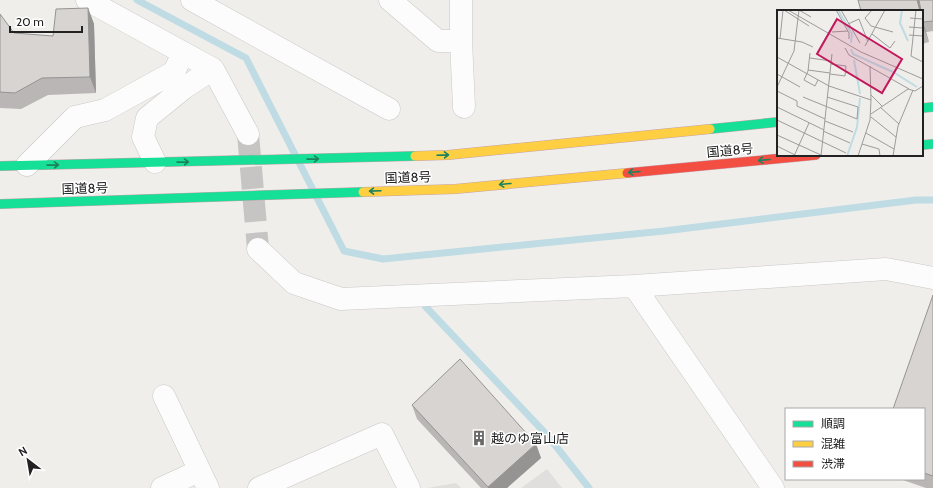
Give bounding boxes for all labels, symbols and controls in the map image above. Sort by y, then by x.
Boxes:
scale bar [10,8,82,34]
inset map [777,10,923,156]
text: 20 m [16,14,44,29]
street label: 国道8号 [706,140,754,160]
one-way arrow [436,152,449,159]
one-way arrow [306,155,319,162]
one-way arrow [758,156,771,164]
one-way arrow [176,158,189,165]
one-way arrow [46,161,59,168]
street label: 国道8号 [384,168,432,186]
one-way arrow [628,168,641,176]
street label: 国道8号 [61,179,109,197]
one-way arrow [499,180,512,188]
one-way arrow [369,188,382,195]
legend [785,408,925,480]
text: 順調 [821,416,845,431]
building icon: 越のゆ富山店 [470,429,488,447]
place label: 越のゆ富山店 [491,430,569,446]
text: 混雑 [821,436,845,451]
north arrow [8,440,48,480]
text: N [16,443,30,459]
text: 渋滞 [821,456,845,471]

